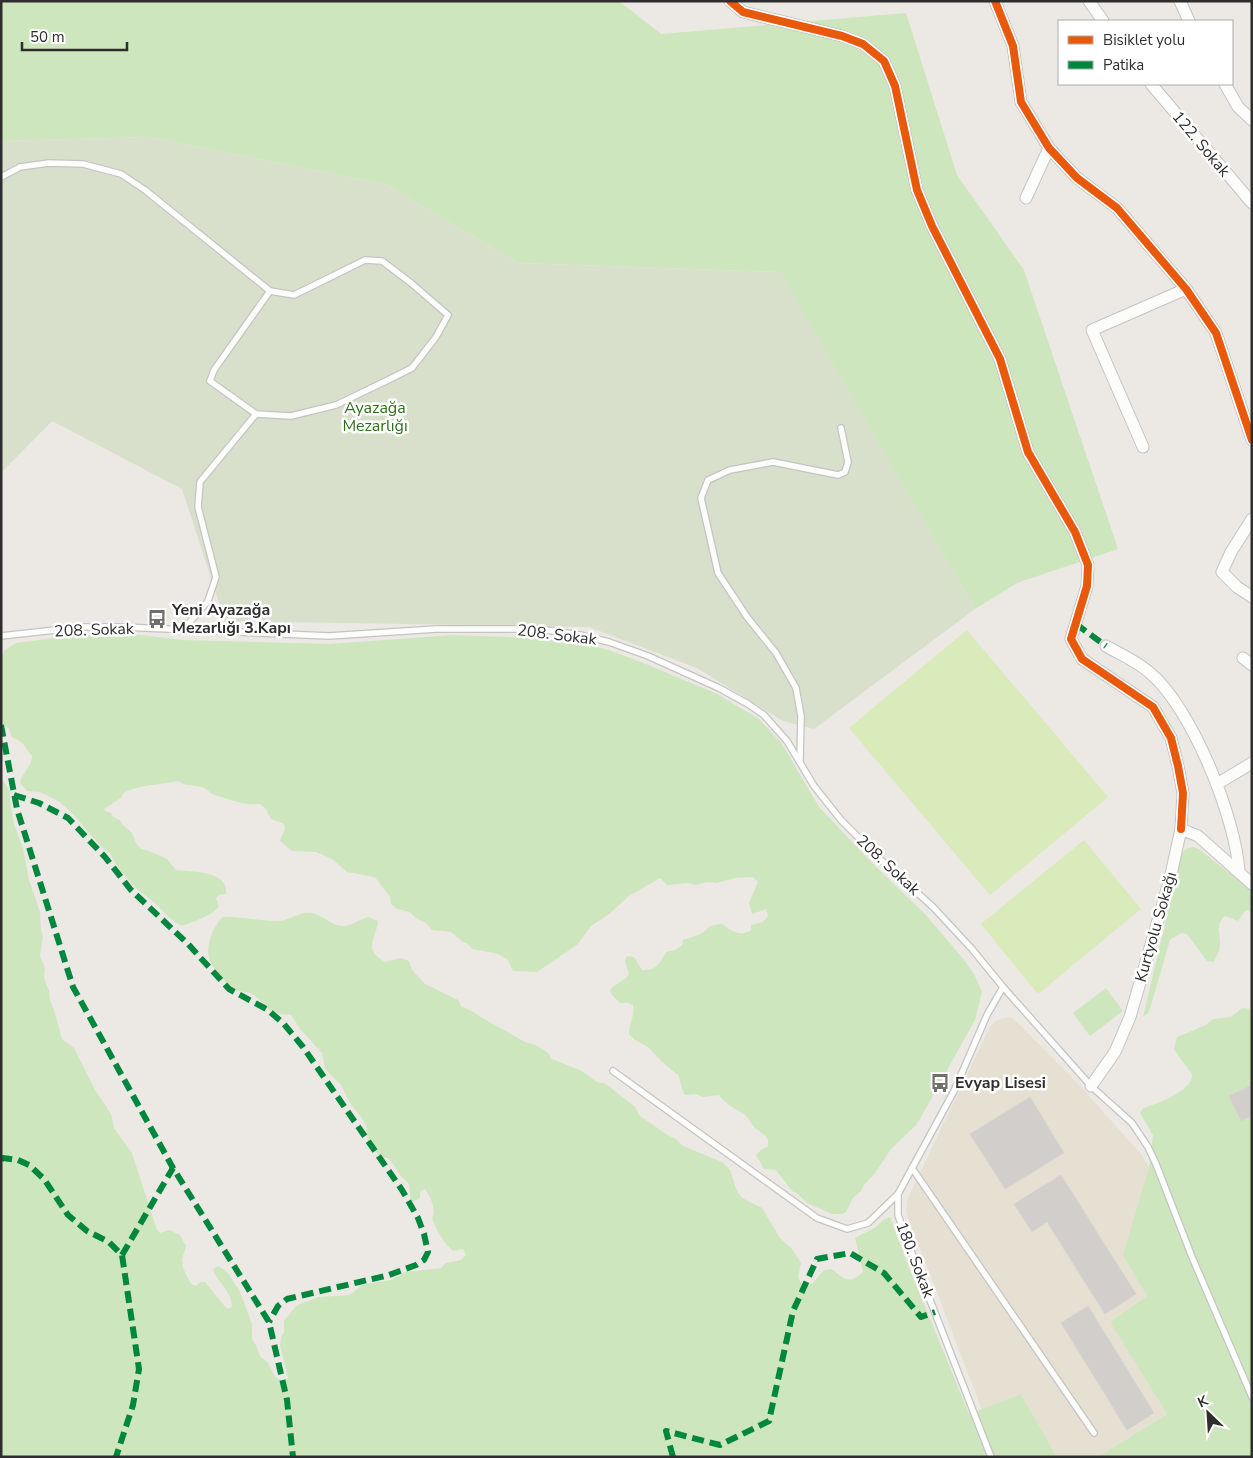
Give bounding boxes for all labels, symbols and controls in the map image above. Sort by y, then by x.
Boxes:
scale bar [22,20,128,52]
legend [1058,20,1233,85]
text: 50 m [30,27,65,47]
text: Bisiklet yolu [1103,30,1185,50]
text: Patika [1103,55,1144,75]
street label: 122. Sokak [1167,106,1236,182]
park label: Ayazağa Mezarlığı [342,397,408,437]
place label: Yeni Ayazağa Mezarlığı 3.Kapı [171,599,291,639]
bus stop icon: Yeni Ayazağa Mezarlığı 3.Kapı [146,608,168,630]
street label: 208. Sokak [54,618,135,642]
street label: 208. Sokak [516,619,599,651]
street label: 208. Sokak [851,830,925,901]
street label: Kurtyolu Sokağı [1130,869,1182,985]
bus stop icon: Evyap Lisesi [929,1072,951,1094]
place label: Evyap Lisesi [955,1072,1046,1094]
street label: 180. Sokak [890,1219,940,1302]
north arrow [1183,1388,1233,1438]
text: K [1194,1391,1212,1412]

